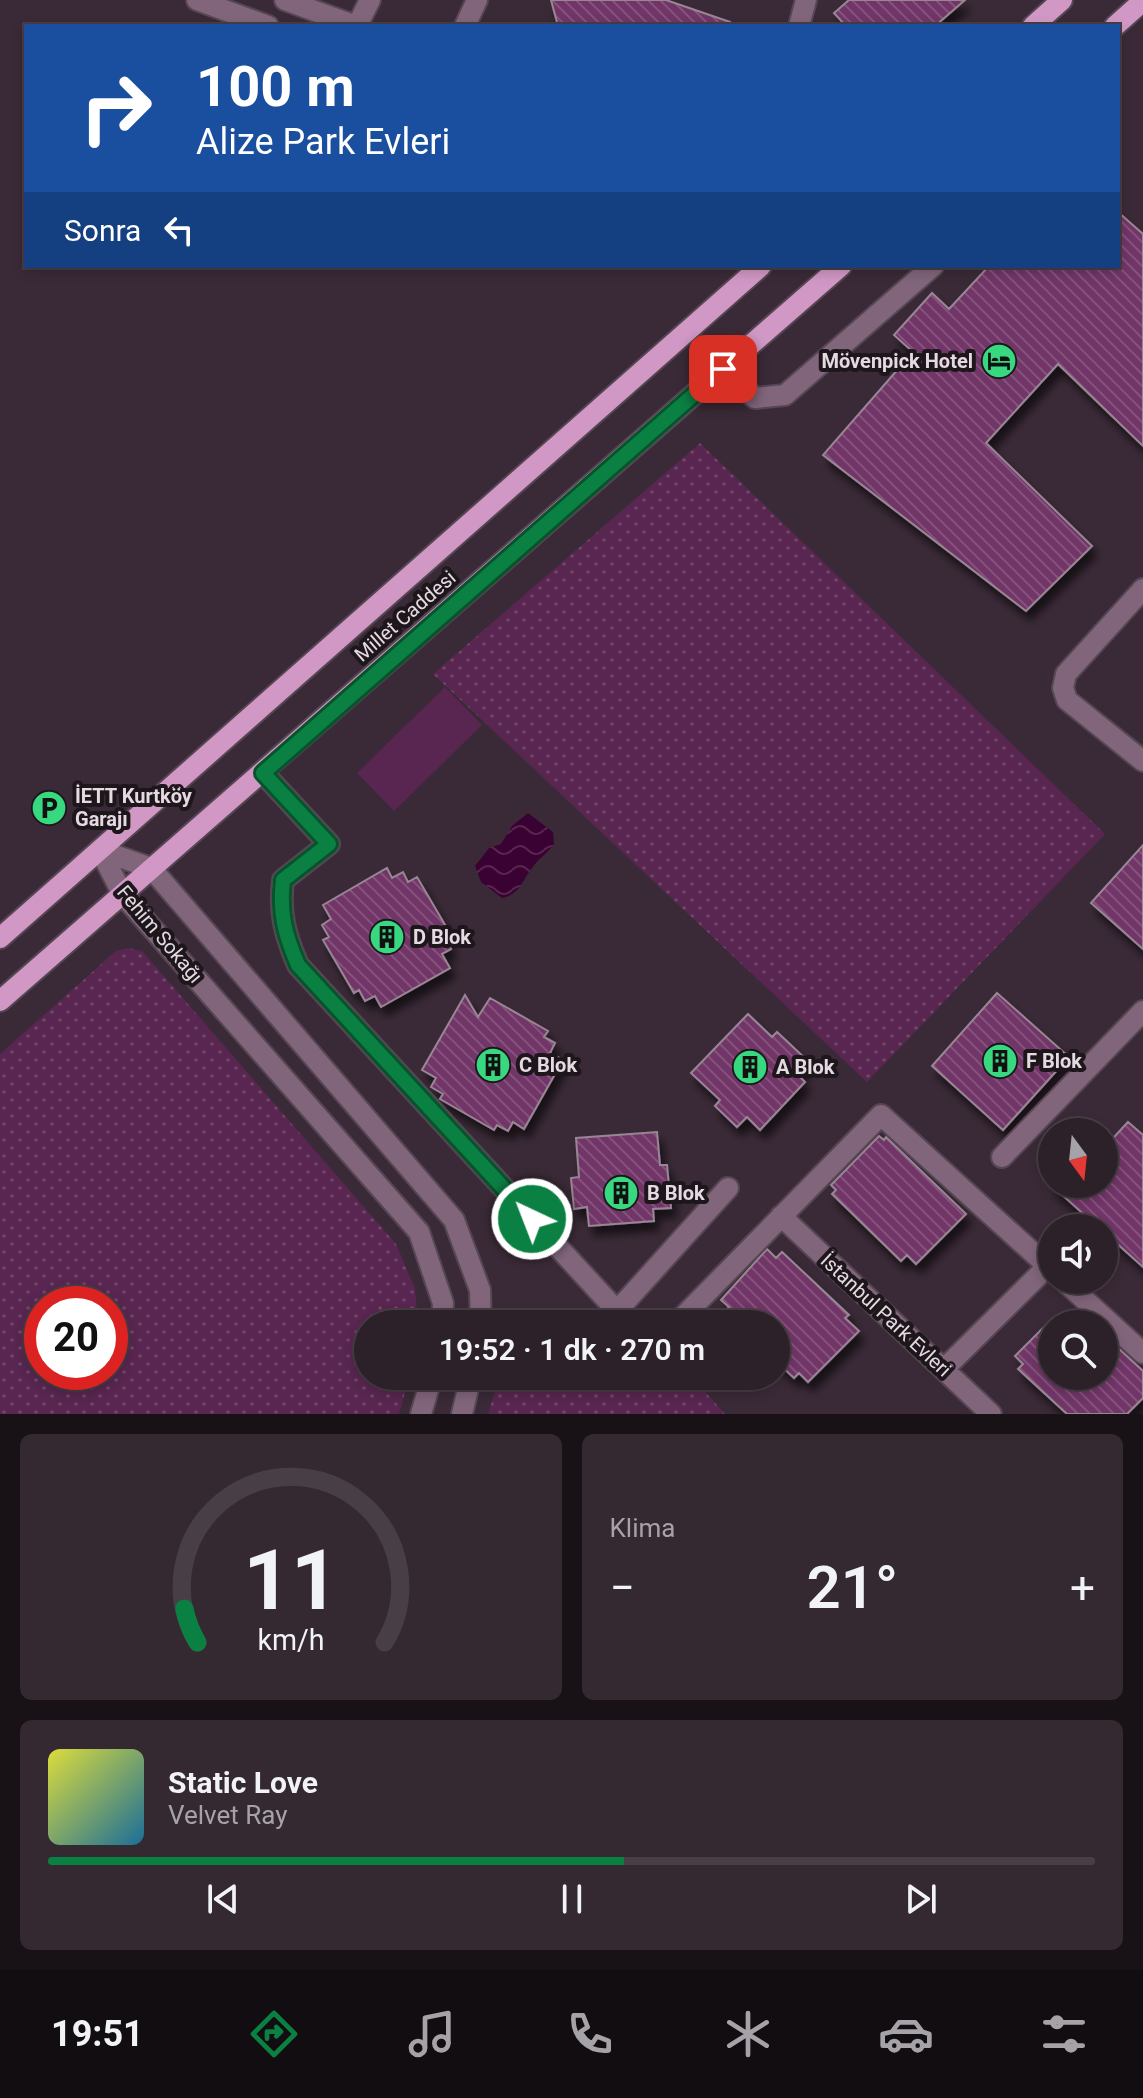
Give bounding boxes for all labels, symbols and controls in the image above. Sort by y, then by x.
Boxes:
text: 100 m [196,54,355,120]
icon: right [64,56,168,160]
text: Alize Park Evleri [196,121,450,163]
icon: left [157,208,201,252]
text: Sonra [64,213,141,248]
pin [689,335,757,403]
hotel icon: Mövenpick Hotel [980,342,1018,380]
icon: arrive [701,347,745,391]
place label: Mövenpick Hotel [821,349,973,373]
street label: Millet Caddesi [349,565,461,667]
place label: İETT Kurtköy Garajı [75,784,193,831]
parking icon: İETT Kurtköy Garajı [30,789,68,827]
street label: Fehim Sokağı [112,880,208,988]
building icon: D Blok [368,918,406,956]
place label: D Blok [413,925,471,949]
building icon: F Blok [981,1042,1019,1080]
building icon: C Blok [474,1046,512,1084]
building icon: A Blok [731,1048,769,1086]
place label: F Blok [1026,1049,1082,1073]
place label: C Blok [519,1053,577,1077]
place label: A Blok [776,1055,835,1079]
north arrow [1038,1118,1118,1198]
map controls [1038,1118,1118,1390]
building icon: B Blok [602,1174,640,1212]
position arrow [490,1177,574,1261]
place label: B Blok [647,1181,705,1205]
button: sound [1038,1214,1118,1294]
street label: İstanbul Park Evleri [816,1248,956,1382]
speed limit sign: 20 [24,1286,128,1390]
button: search [1038,1310,1118,1390]
text: 19:52 · 1 dk · 270 m [439,1332,705,1367]
text: Klima [610,1513,675,1543]
text: 11 [243,1532,338,1629]
text: 21° [806,1552,898,1623]
text: − [610,1562,635,1614]
text: + [1070,1562,1095,1614]
text: km/h [257,1623,324,1657]
text: Static Love [168,1765,318,1800]
text: Velvet Ray [168,1800,288,1830]
icon: previous [201,1877,245,1921]
icon: pause [550,1877,594,1921]
icon: next [899,1877,943,1921]
icon: directions [246,2006,302,2062]
icon: music [404,2006,460,2062]
icon: phone [562,2006,618,2062]
icon: climate [720,2006,776,2062]
icon: car [878,2006,934,2062]
icon: filters [1036,2006,1092,2062]
text: 19:51 [51,2013,144,2055]

